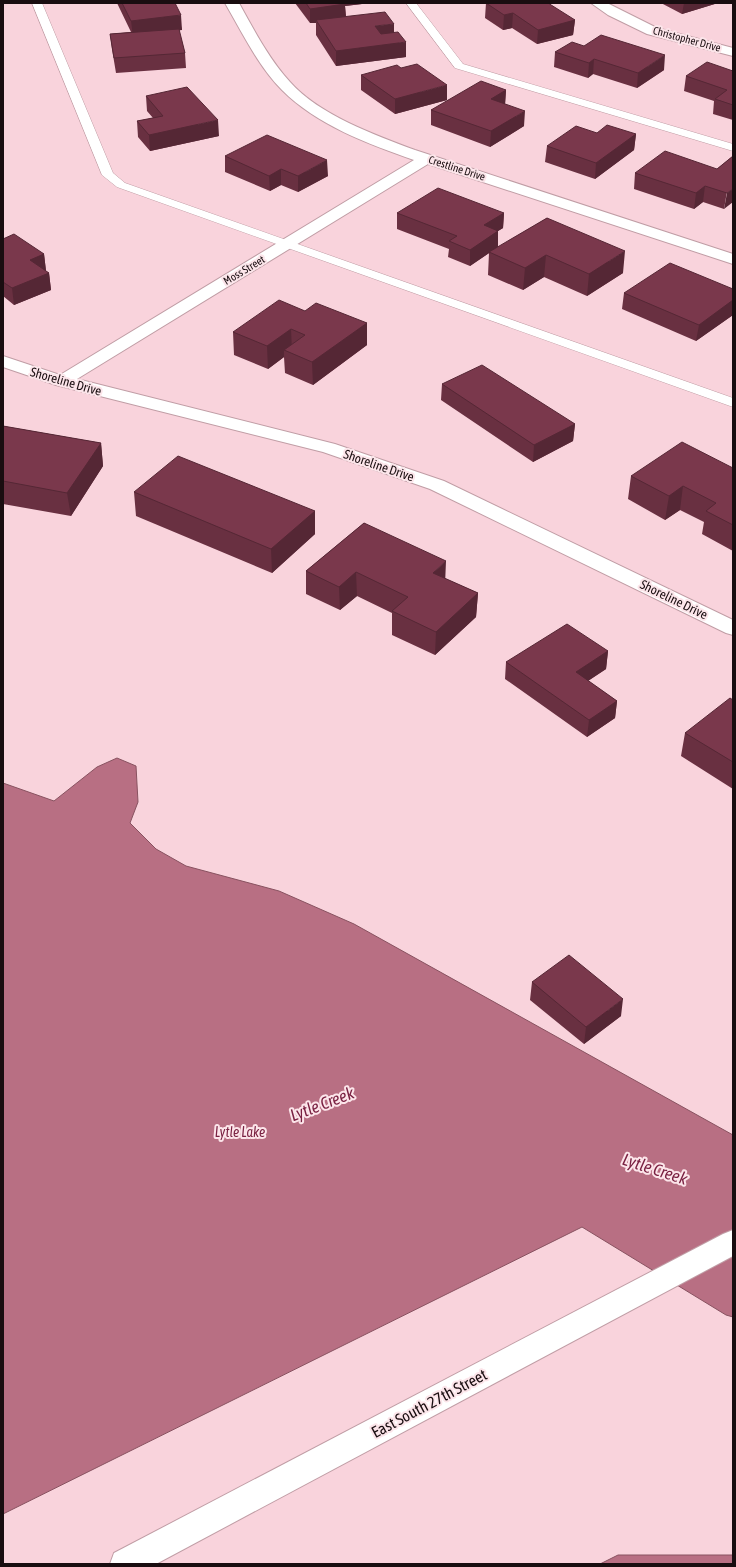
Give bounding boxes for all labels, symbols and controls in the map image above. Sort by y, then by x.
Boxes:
street label: Christopher Drive [652,24,722,54]
street label: Crestline Drive [427,153,487,183]
street label: Moss Street [221,253,267,287]
street label: Shoreline Drive [29,364,103,399]
street label: Shoreline Drive [342,446,416,485]
street label: Shoreline Drive [638,577,710,622]
water label: Lytle Creek [287,1082,357,1125]
water label: Lytle Lake [215,1124,265,1140]
water label: Lytle Creek [620,1149,690,1189]
street label: East South 27th Street [368,1365,490,1441]

